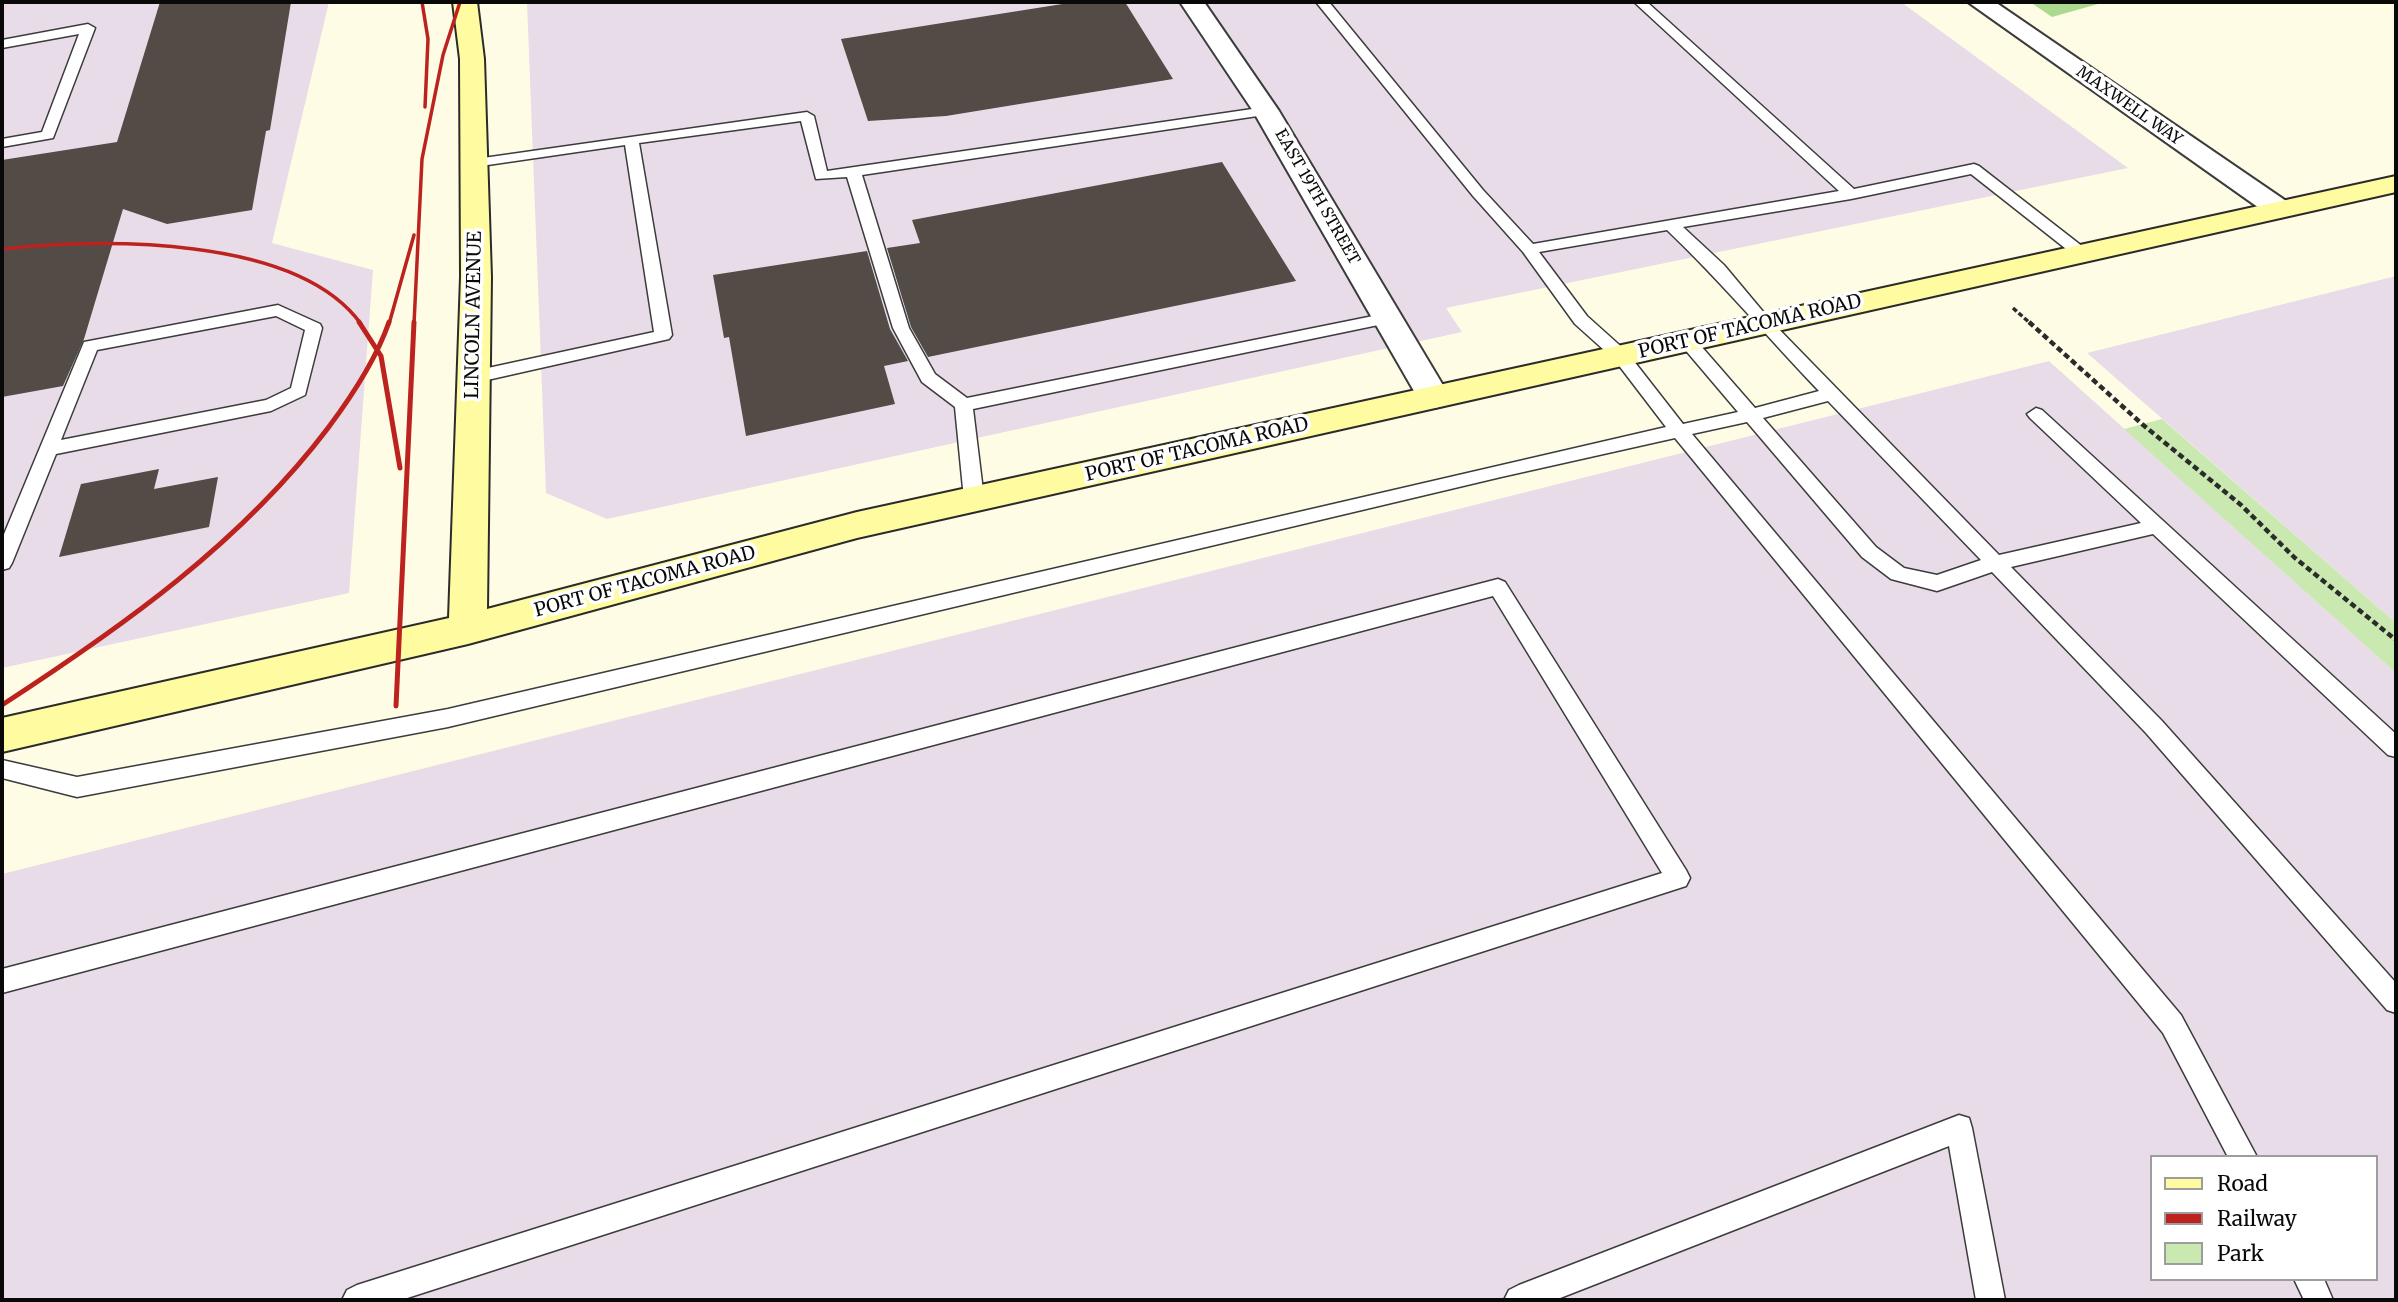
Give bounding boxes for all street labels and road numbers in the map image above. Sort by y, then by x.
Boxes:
street label: MAXWELL WAY [2072,62,2186,150]
street label: EAST 19TH STREET [1270,126,1364,268]
street label: LINCOLN AVENUE [461,231,487,399]
street label: PORT OF TACOMA ROAD [1636,290,1864,364]
street label: PORT OF TACOMA ROAD [1083,413,1311,487]
street label: PORT OF TACOMA ROAD [532,541,758,623]

